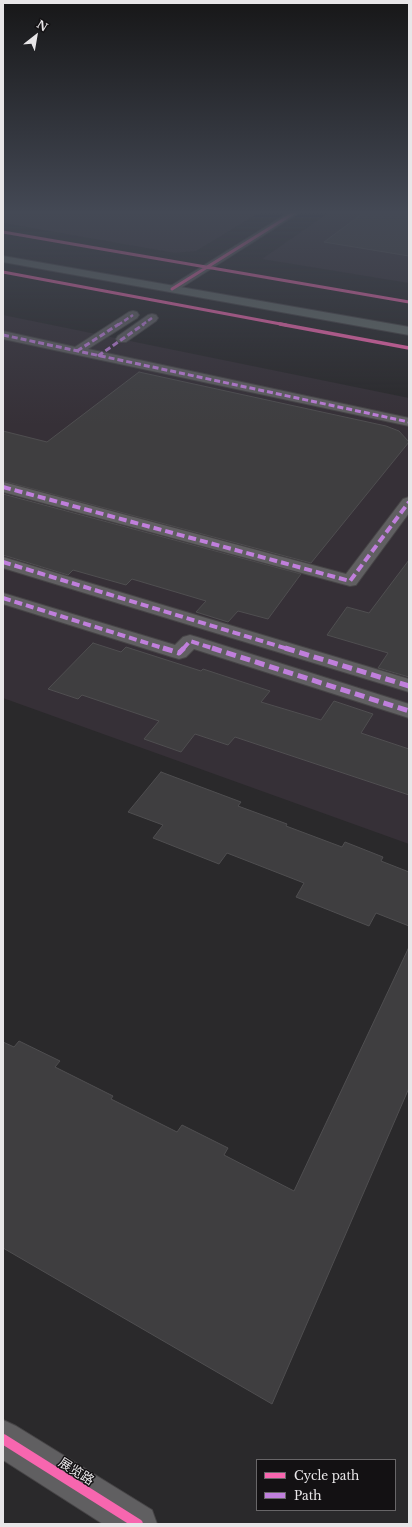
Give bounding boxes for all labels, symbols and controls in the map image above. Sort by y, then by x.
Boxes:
north arrow [16,16,56,56]
text: N [34,17,50,34]
street label: 展览路 [55,1455,97,1489]
legend [256,1459,396,1511]
text: Cycle path [294,1468,359,1483]
text: Path [294,1488,322,1503]

